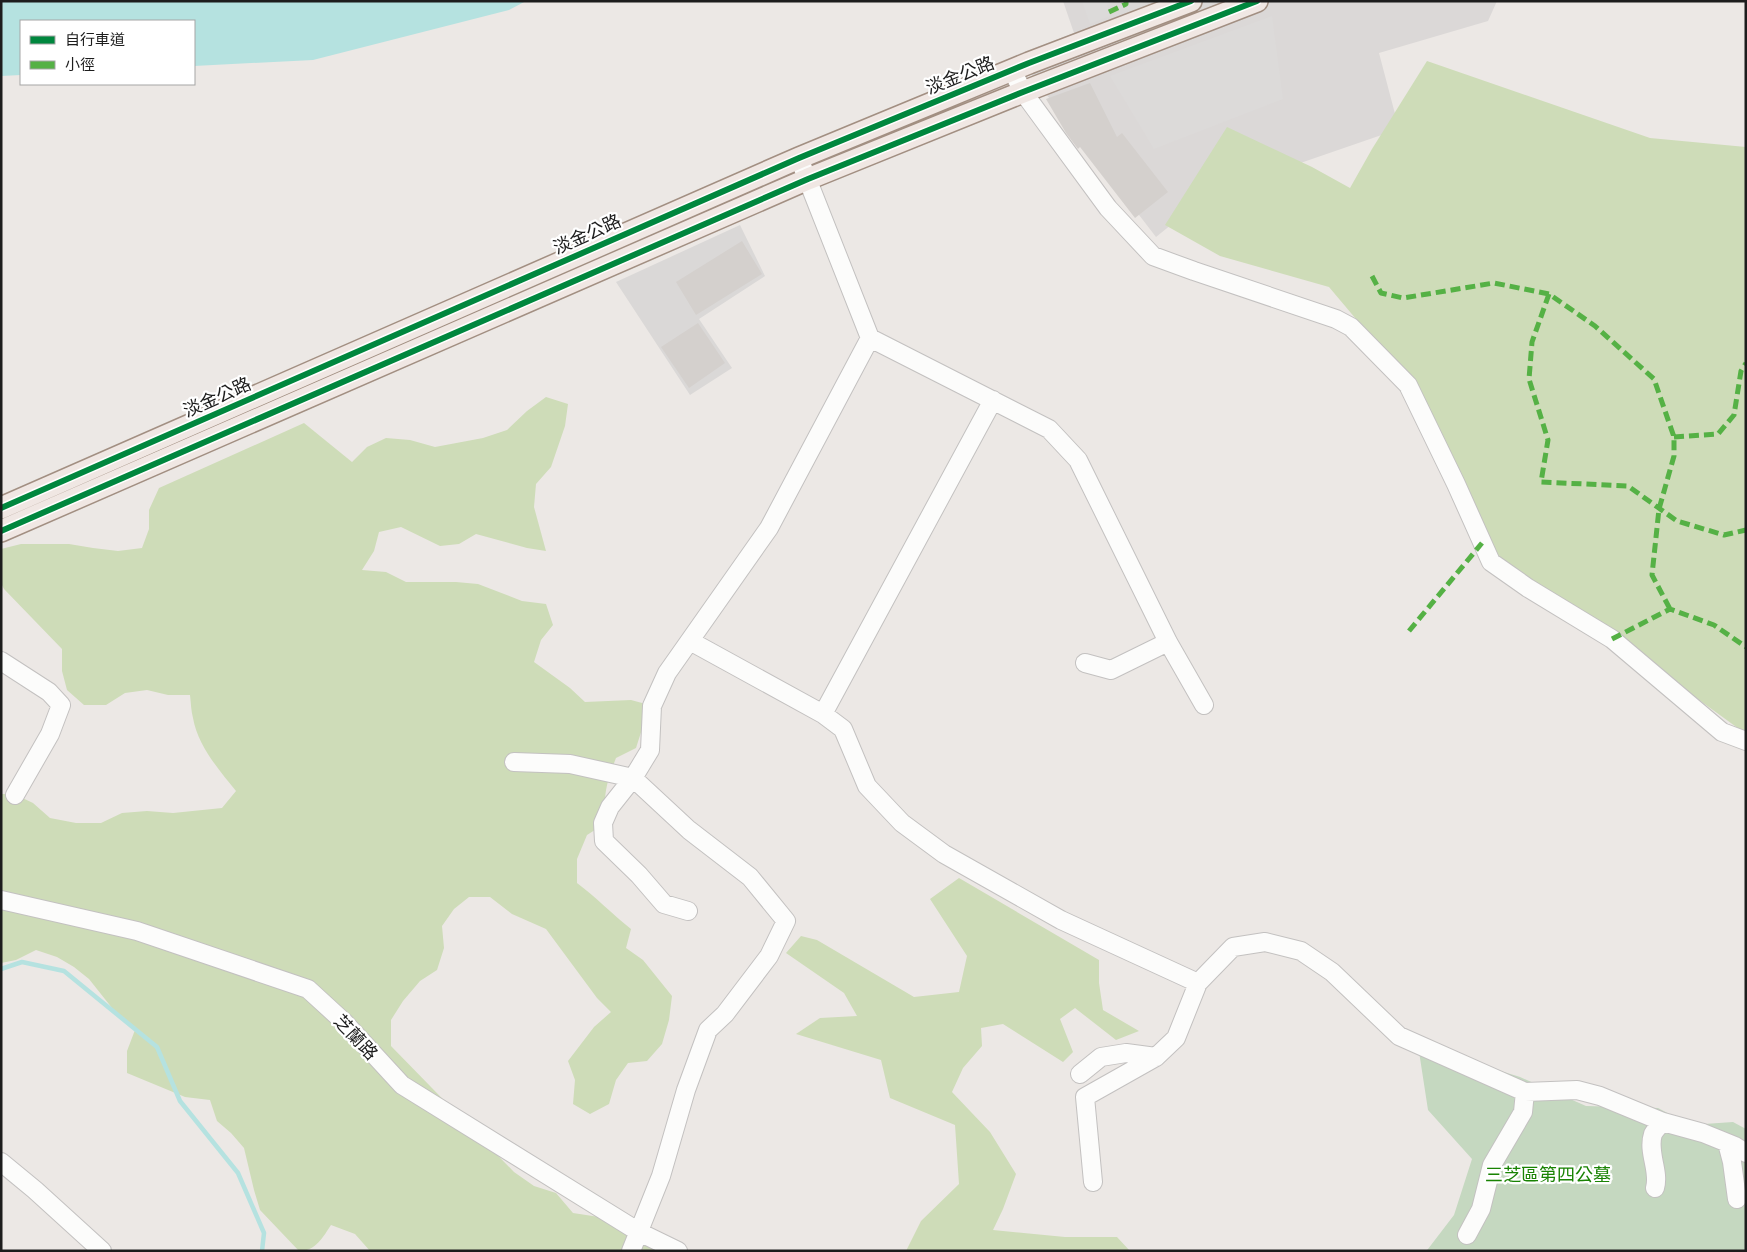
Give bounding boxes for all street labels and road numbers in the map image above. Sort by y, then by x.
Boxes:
street label: 淡金公路 [922,50,998,100]
street label: 淡金公路 [549,208,625,260]
street label: 淡金公路 [179,371,255,423]
street label: 芝蘭路 [328,1009,384,1065]

